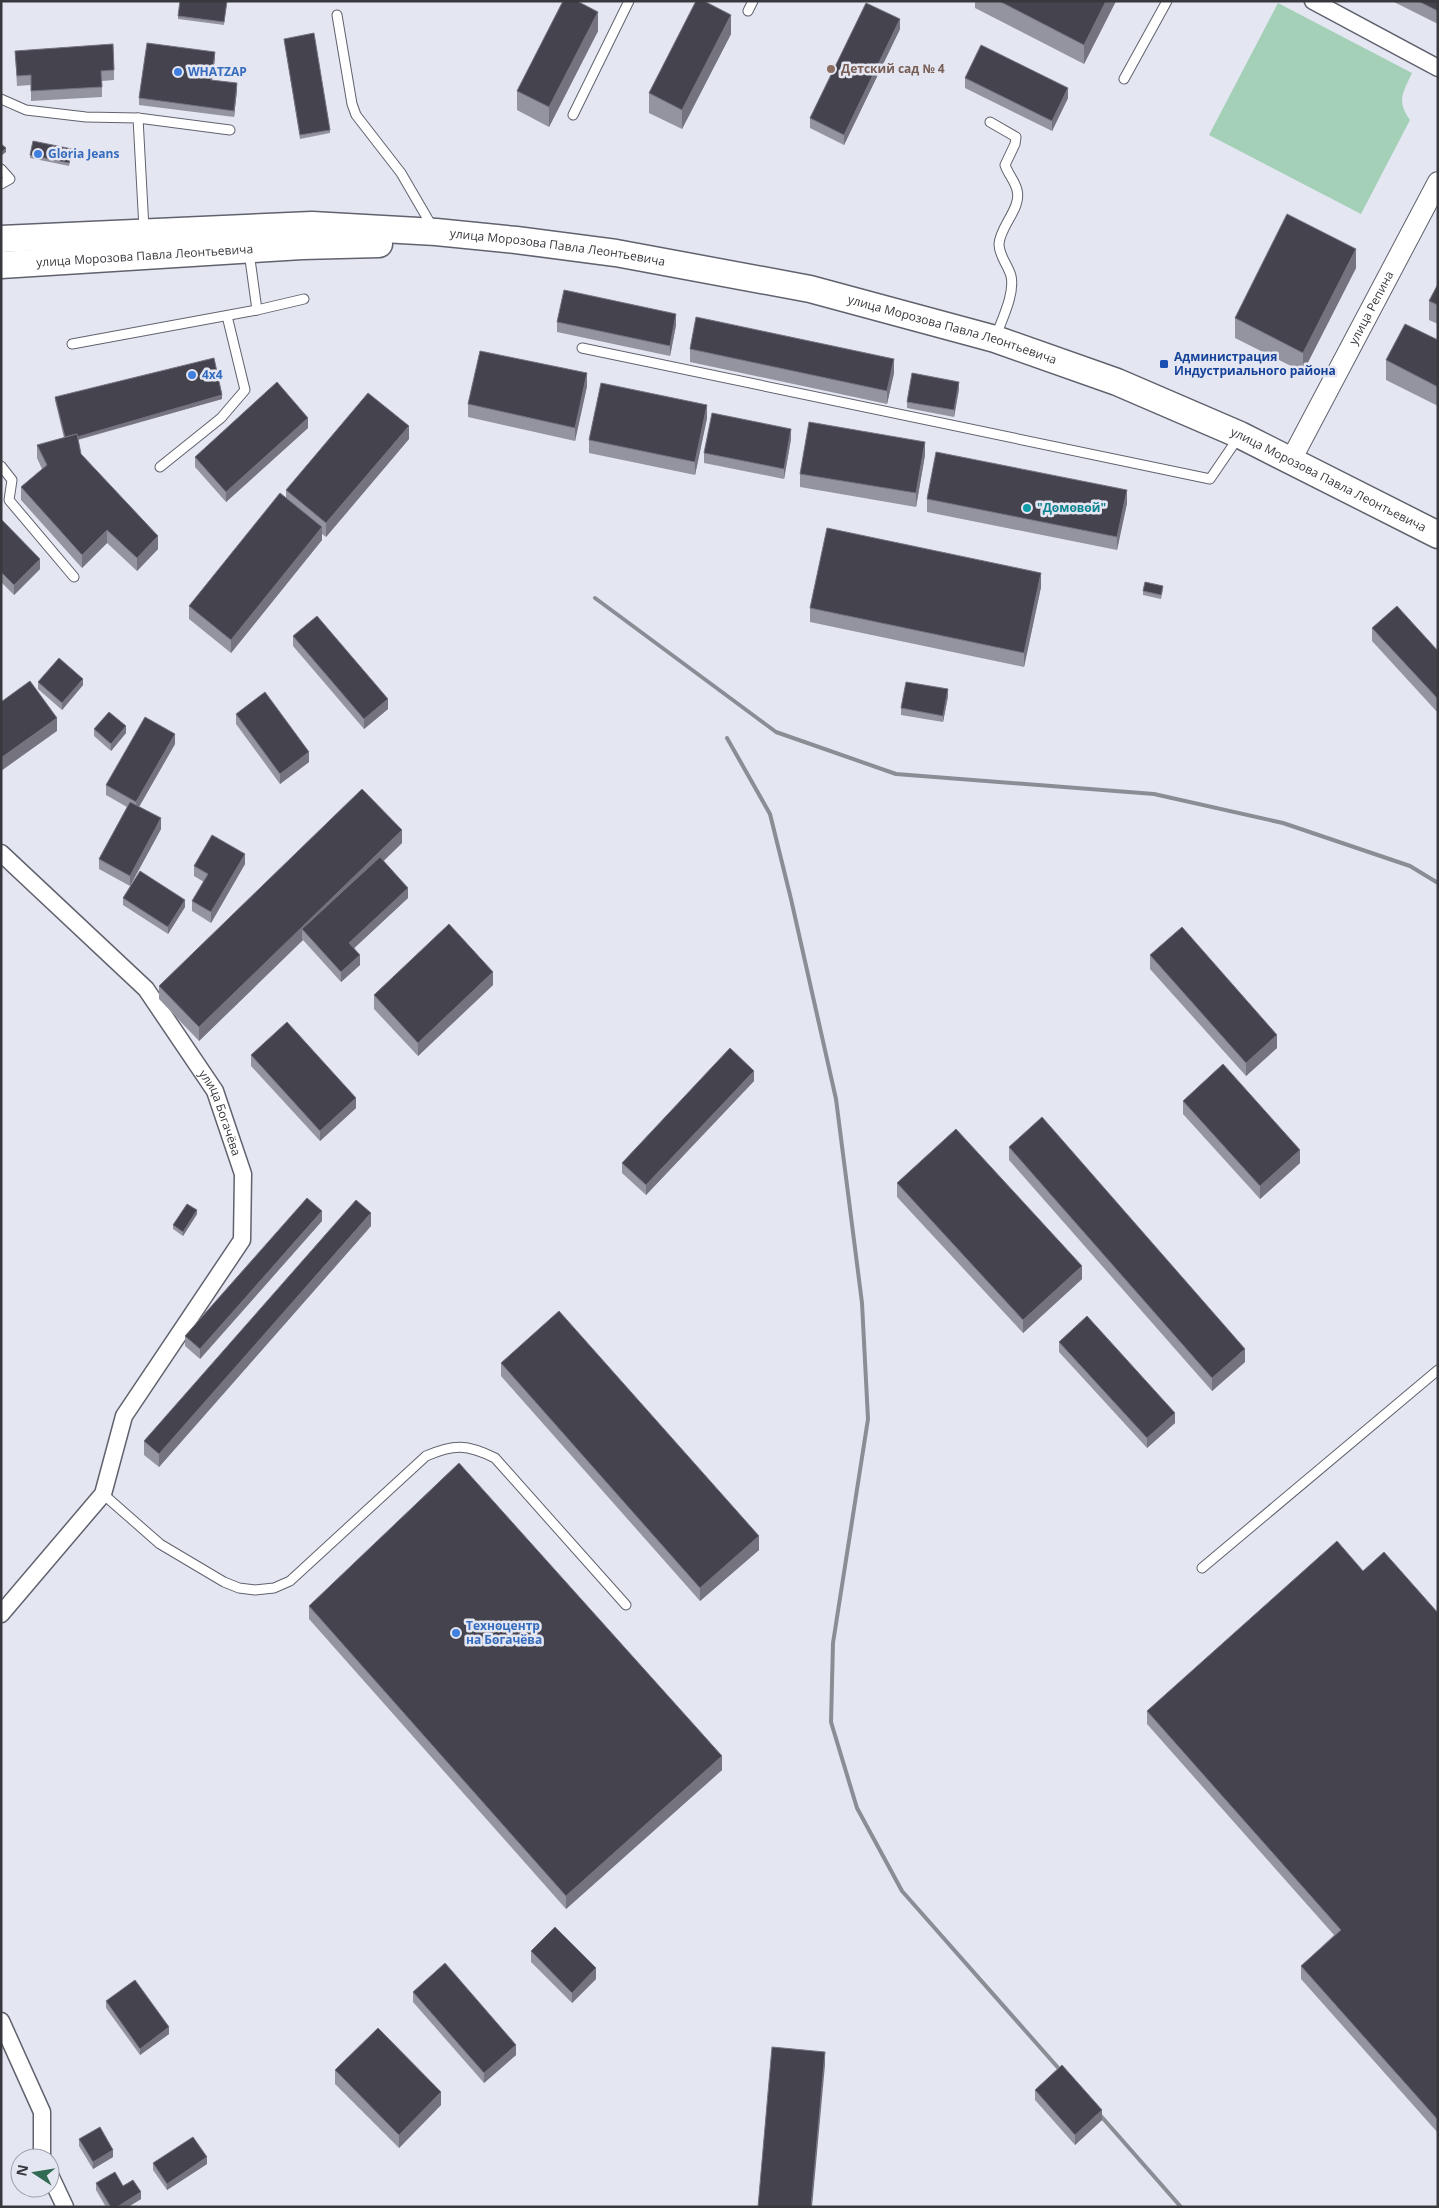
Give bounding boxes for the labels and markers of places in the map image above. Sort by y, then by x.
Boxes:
place label: Детский сад № 4 [841,60,945,77]
place label: WHATZAP [188,63,247,80]
marker: Детский сад № 4 [825,63,837,75]
marker: WHATZAP [172,66,184,78]
place label: Gloria Jeans [48,145,119,162]
marker: Gloria Jeans [32,148,44,160]
place label: Администрация Индустриального района [1174,348,1336,379]
marker: Администрация Индустриального района [1158,358,1170,370]
place label: 4х4 [202,366,223,383]
marker: 4х4 [186,369,198,381]
place label: "Домовой" [1037,499,1106,516]
marker: "Домовой" [1021,502,1033,514]
place label: Техноцентр на Богачёва [466,1617,542,1648]
marker: Техноцентр на Богачёва [450,1627,462,1639]

